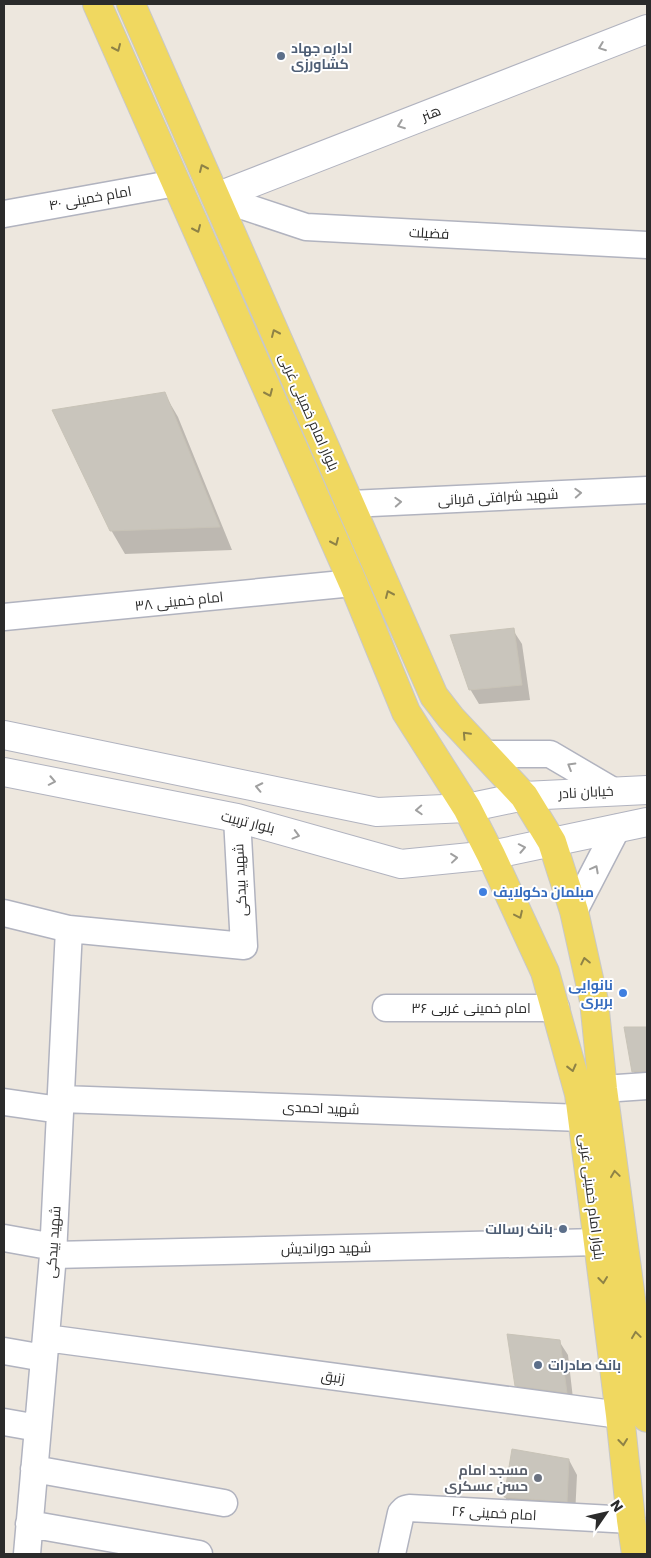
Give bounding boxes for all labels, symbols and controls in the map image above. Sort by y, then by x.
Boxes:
place label: اداره جهاد کشاورزی [291,38,352,74]
one-way arrow [598,41,607,51]
one-way arrow [110,43,121,52]
marker: اداره جهاد کشاورزی [275,50,287,62]
street label: هنر [417,100,444,126]
one-way arrow [398,119,406,129]
one-way arrow [198,164,209,173]
street label: امام خمینی ۴۰ [47,181,133,215]
street label: فضیلت [408,222,450,244]
one-way arrow [190,224,201,233]
one-way arrow [270,329,281,338]
street label: بلوار امام خمینی غربی [274,350,344,474]
one-way arrow [263,388,274,397]
street label: شهید شرافتی قربانی [437,484,559,510]
one-way arrow [574,488,582,499]
one-way arrow [395,496,403,507]
one-way arrow [329,537,340,546]
street label: ۳۸ امام خمینی [134,586,224,616]
one-way arrow [384,590,395,599]
one-way arrow [463,732,472,741]
one-way arrow [567,763,576,773]
one-way arrow [47,776,56,786]
street label: خیابان نادر [557,781,614,803]
one-way arrow [254,783,263,793]
one-way arrow [414,805,422,815]
street label: بلوار تربیت [219,806,277,838]
one-way arrow [291,829,299,839]
street label: شهید بیدکی [228,843,252,917]
one-way arrow [517,844,526,854]
one-way arrow [450,853,458,864]
one-way arrow [589,866,599,875]
place label: مبلمان دکولایف [493,882,594,902]
marker: مبلمان دکولایف [477,886,489,898]
one-way arrow [513,909,523,918]
one-way arrow [580,957,591,966]
place label: نانوایی بربری [568,975,613,1011]
marker: نانوایی بربری [617,987,629,999]
street label: امام خمینی غربی ۳۶ [411,998,531,1018]
one-way arrow [566,1063,577,1072]
street label: شهید احمدی [282,1097,360,1119]
street label: بلوار امام خمینی غربی [574,1133,610,1261]
one-way arrow [610,1170,621,1178]
street label: شهید بیدکی [40,1205,66,1279]
place label: بانک رسالت [485,1219,553,1239]
marker: بانک رسالت [557,1223,569,1235]
street label: شهید دوراندیش [281,1237,371,1259]
one-way arrow [597,1277,608,1285]
one-way arrow [631,1331,642,1339]
place label: بانک صادرات [548,1355,621,1375]
marker: بانک صادرات [532,1359,544,1371]
street label: زنبق [320,1365,346,1389]
one-way arrow [617,1438,628,1446]
place label: مسجد امام حسن عسکری [444,1460,528,1496]
marker: مسجد امام حسن عسکری [532,1472,544,1484]
north arrow [581,1488,631,1538]
text: N [606,1496,628,1516]
street label: امام خمینی ۲۶ [451,1501,537,1525]

